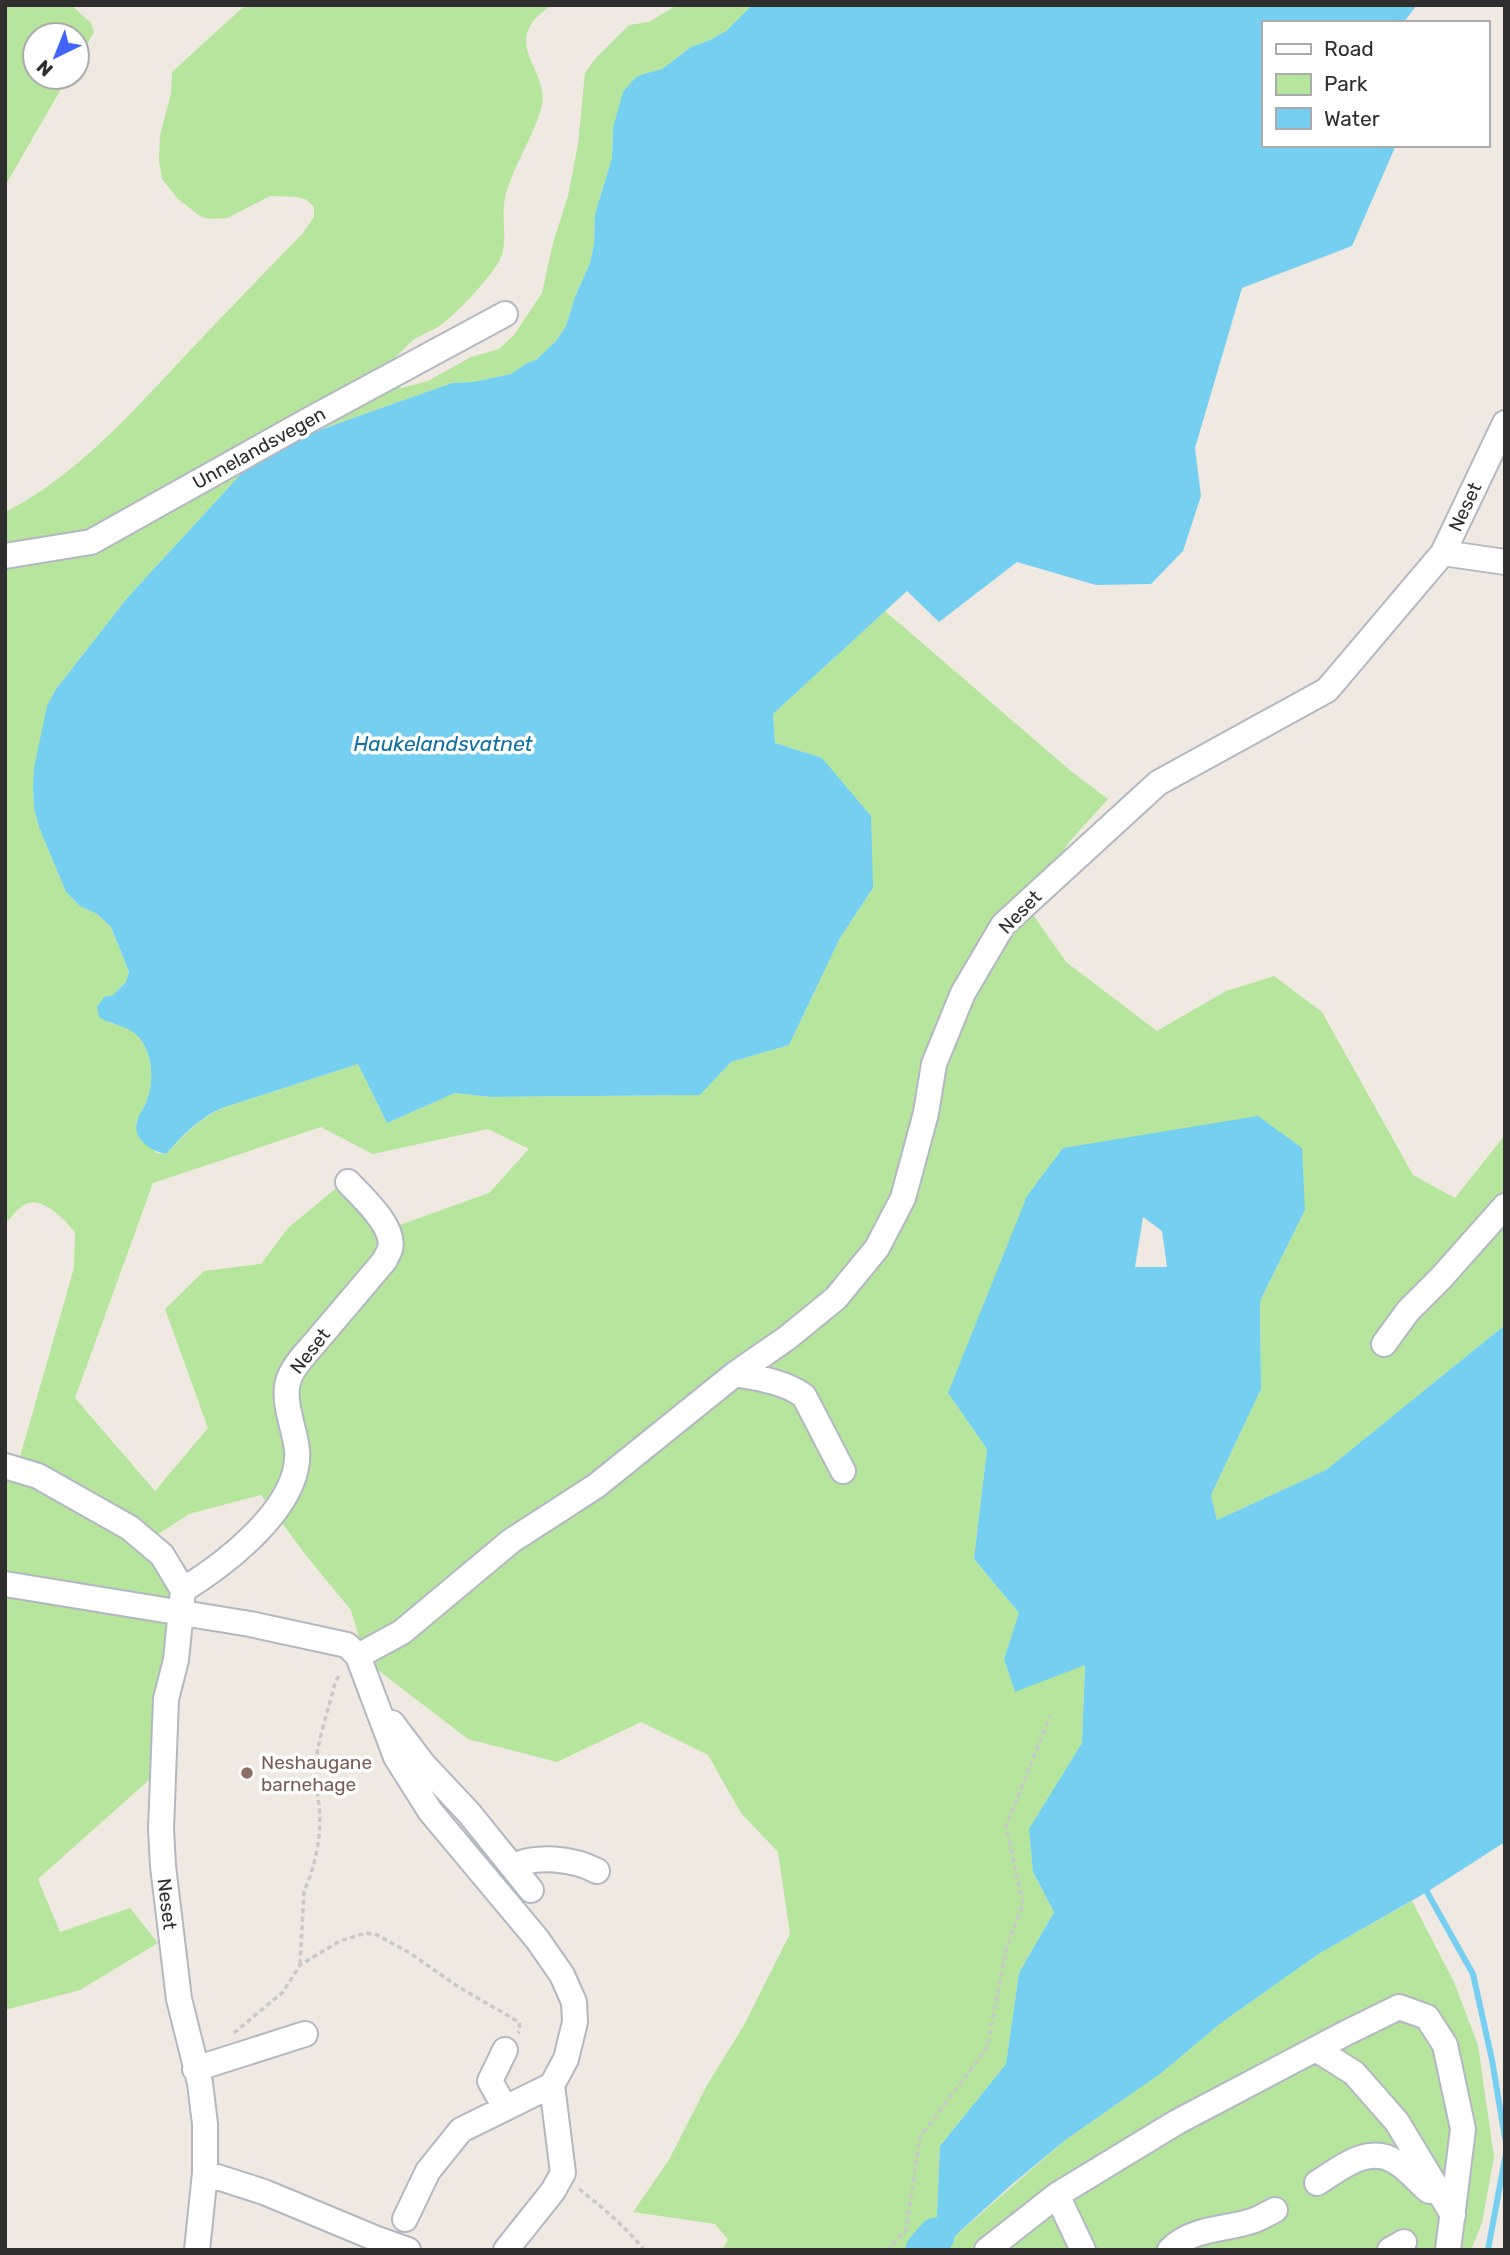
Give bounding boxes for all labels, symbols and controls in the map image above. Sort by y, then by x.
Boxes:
north arrow [21,21,91,91]
legend [1262,21,1489,147]
text: Road [1324,36,1374,61]
text: N [32,55,58,81]
text: Park [1324,71,1368,96]
text: Water [1324,106,1380,131]
street label: Unnelandsvegen [188,402,330,494]
street label: Neset [1444,478,1487,535]
water label: Haukelandsvatnet [353,731,534,756]
street label: Neset [994,885,1047,939]
street label: Neset [285,1323,335,1378]
place label: Neshaugane barnehage [261,1751,372,1796]
marker: Neshaugane barnehage [239,1765,255,1781]
street label: Neset [152,1877,182,1932]

